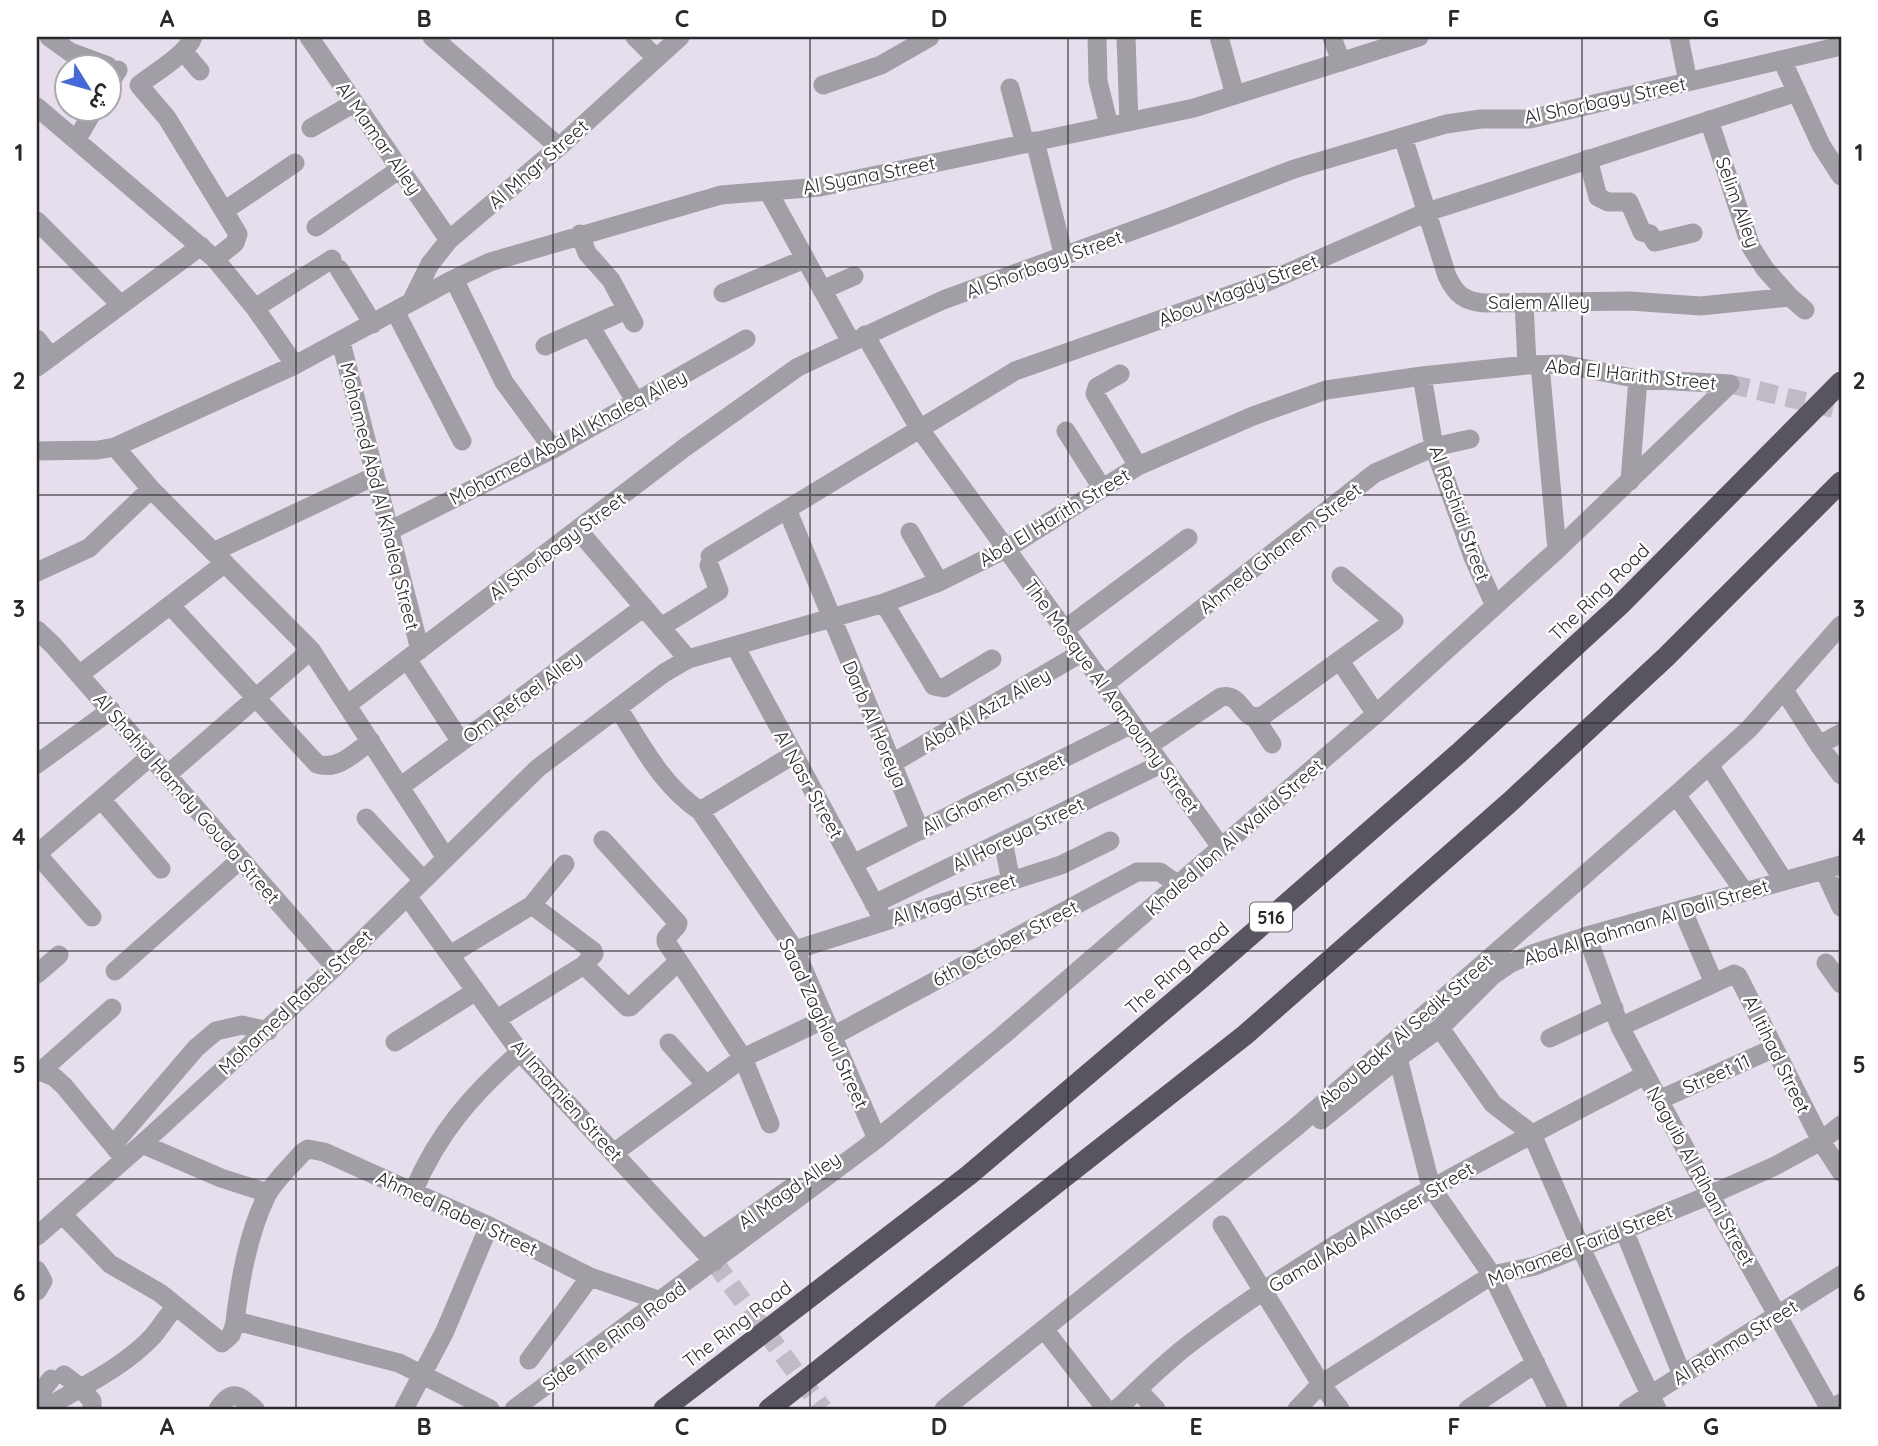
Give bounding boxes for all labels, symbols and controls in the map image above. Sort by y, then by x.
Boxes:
text: A [160,4,175,33]
text: B [416,4,432,33]
text: C [675,4,689,33]
text: D [931,4,947,33]
text: E [1189,4,1203,33]
text: F [1448,4,1460,33]
text: G [1703,4,1719,33]
north arrow [52,52,122,122]
street label: Al Shorbagy Street [1522,71,1688,129]
street label: Al Mamar Alley [331,77,427,199]
text: ش [84,81,119,116]
street label: Al Mhgr Street [483,114,593,214]
text: 1 [15,138,23,167]
text: 1 [1855,138,1863,167]
street label: Al Syana Street [801,150,937,200]
street label: Selim Alley [1711,153,1765,251]
street label: Al Shorbagy Street [962,225,1126,303]
street label: Abou Magdy Street [1155,248,1321,332]
street label: Salem Alley [1488,290,1590,314]
street label: Abd El Harith Street [1544,353,1718,395]
street label: Mohamed Abd Al Khaleq Street [335,360,425,632]
street label: Mohamed Abd Al Khaleq Alley [445,364,691,510]
text: 2 [12,366,26,395]
text: 2 [1852,366,1866,395]
street label: Al Rashidi Street [1424,442,1496,584]
street label: Abd El Harith Street [974,462,1134,572]
street label: Ahmed Ghanem Street [1194,477,1366,619]
street label: Al Shorbagy Street [484,487,630,605]
street label: The Ring Road [1544,538,1654,646]
street label: The Mosque Al Aamoumy Street [1019,574,1205,818]
text: 3 [13,594,25,623]
text: 3 [1853,594,1865,623]
street label: Om Refaei Alley [458,646,586,748]
street label: Darb Al Horeya [837,657,913,791]
street label: Abd Al Aziz Alley [917,663,1055,755]
street label: Al Shahid Hamdy Gouda Street [89,687,285,909]
street label: Al Nasr Street [769,725,849,843]
street label: Ali Ghanem Street [917,748,1069,840]
street label: Khaled Ibn Al Walid Street [1140,753,1328,921]
street label: Al Horeya Street [948,792,1088,876]
text: 4 [12,822,26,851]
text: 4 [1852,822,1866,851]
street label: Al Magd Street [889,868,1019,930]
street label: Abd Al Rahman Al Dali Street [1521,873,1771,971]
street label: 6th October Street [928,894,1082,992]
road number: 516 [1250,902,1292,932]
street label: The Ring Road [1120,916,1234,1020]
street label: Mohamed Rabei Street [213,924,377,1080]
street label: Saad Zaghloul Street [774,934,874,1112]
street label: Abou Bakr Al Sedik Street [1313,948,1497,1114]
street label: Al Itihad Street [1738,991,1816,1117]
street label: Al Imamien Street [506,1034,628,1166]
street label: Street 11 [1679,1049,1753,1099]
text: 5 [12,1050,26,1079]
text: 5 [1852,1050,1866,1079]
street label: Naguib Al Rihani Street [1642,1082,1760,1270]
street label: Al Magd Alley [733,1146,845,1234]
street label: Gamal Abd Al Naser Street [1264,1156,1478,1298]
street label: Ahmed Rabei Street [372,1165,542,1261]
street label: Mohamed Farid Street [1484,1199,1676,1291]
street label: The Ring Road [678,1275,796,1373]
street label: Side The Ring Road [537,1276,691,1396]
text: 6 [13,1278,25,1307]
text: 6 [1853,1278,1865,1307]
street label: Al Rahma Street [1668,1294,1802,1390]
text: A [160,1412,175,1441]
text: B [416,1412,432,1441]
text: C [675,1412,689,1441]
text: D [931,1412,947,1441]
text: E [1189,1412,1203,1441]
text: F [1448,1412,1460,1441]
text: G [1703,1412,1719,1441]

